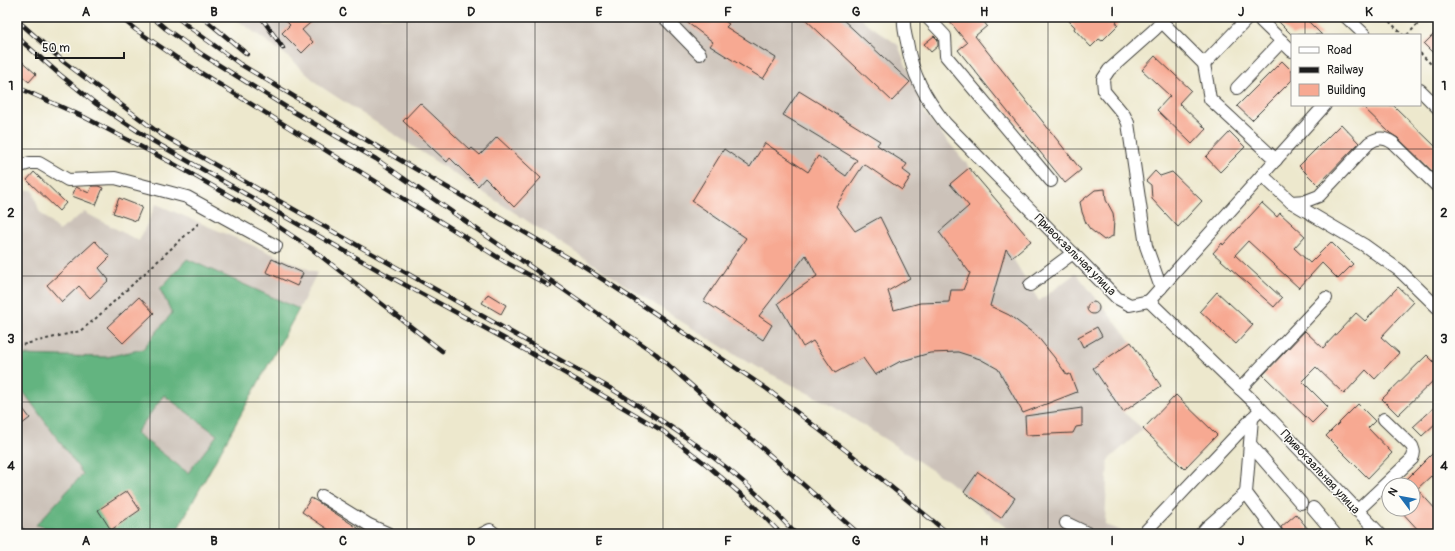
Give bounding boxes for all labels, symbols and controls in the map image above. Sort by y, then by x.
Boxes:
text: A [82,4,91,20]
text: B [210,4,218,20]
text: C [339,4,347,20]
text: D [467,4,475,20]
text: E [596,4,603,20]
text: F [724,4,732,20]
text: G [852,4,861,20]
text: H [980,4,988,20]
text: I [1110,4,1114,20]
text: J [1238,4,1244,20]
text: K [1365,4,1373,20]
scale bar [36,34,124,60]
legend [1291,34,1421,106]
text: 50 m [42,41,70,56]
text: Road [1327,43,1352,58]
text: Railway [1327,63,1363,78]
text: 1 [8,78,14,94]
text: 1 [1441,78,1447,94]
text: Building [1327,83,1366,98]
text: 2 [7,205,15,221]
text: 2 [1440,205,1448,221]
street label: Привокзальная улица [1031,211,1119,299]
text: 3 [7,331,15,347]
text: 3 [1440,331,1448,347]
street label: Привокзальная улица [1277,427,1363,518]
text: 4 [7,458,15,474]
text: 4 [1440,458,1448,474]
north arrow [1381,477,1421,517]
text: N [1385,485,1401,499]
text: A [82,533,91,549]
text: B [210,533,218,549]
text: C [339,533,347,549]
text: D [467,533,475,549]
text: E [596,533,603,549]
text: F [724,533,732,549]
text: G [852,533,861,549]
text: H [980,533,988,549]
text: I [1110,533,1114,549]
text: J [1238,533,1244,549]
text: K [1365,533,1373,549]

